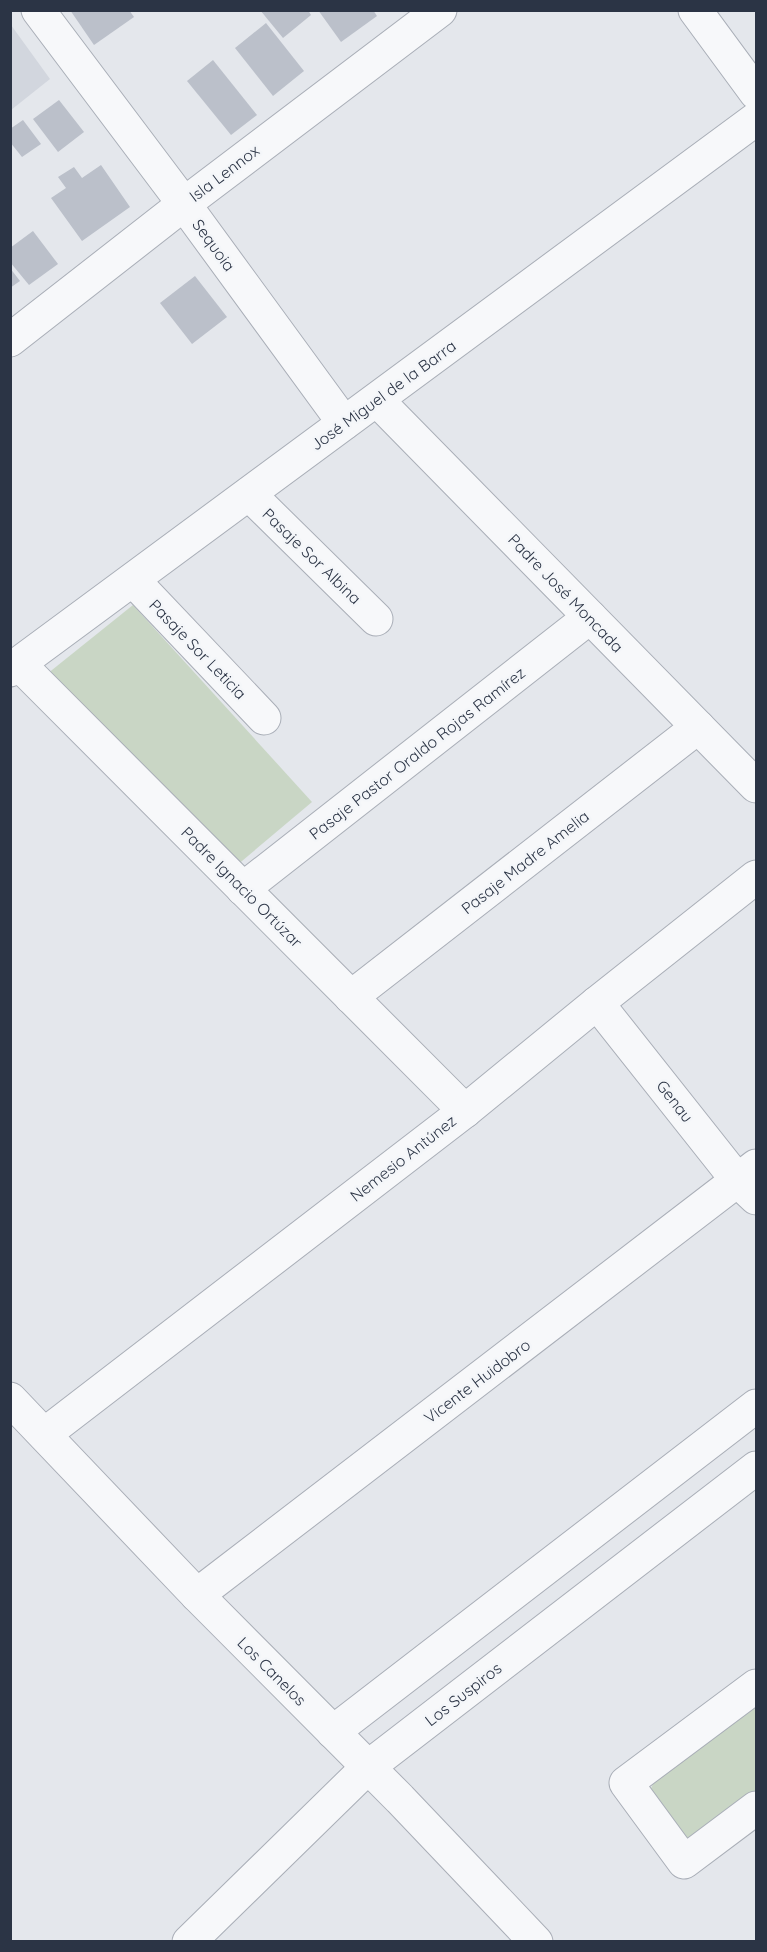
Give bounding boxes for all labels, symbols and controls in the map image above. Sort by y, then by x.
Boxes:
street label: Isla Lennox [185,140,263,206]
street label: Sequoia [188,215,240,275]
street label: José Miguel de la Barra [306,335,460,455]
street label: Pasaje Sor Albina [258,504,366,608]
street label: Padre José Moncada [504,529,628,657]
street label: Pasaje Sor Leticia [145,595,251,703]
street label: Pasaje Pastor Oraldo Rojas Ramírez [305,662,529,844]
street label: Pasaje Madre Amelia [457,806,593,918]
street label: Padre Ignacio Ortúzar [177,822,307,952]
street label: Genau [652,1076,698,1126]
street label: Nemesio Antúnez [346,1110,460,1206]
street label: Vicente Huidobro [420,1335,534,1427]
street label: Los Canelos [233,1632,311,1710]
street label: Los Suspiros [421,1658,505,1730]

